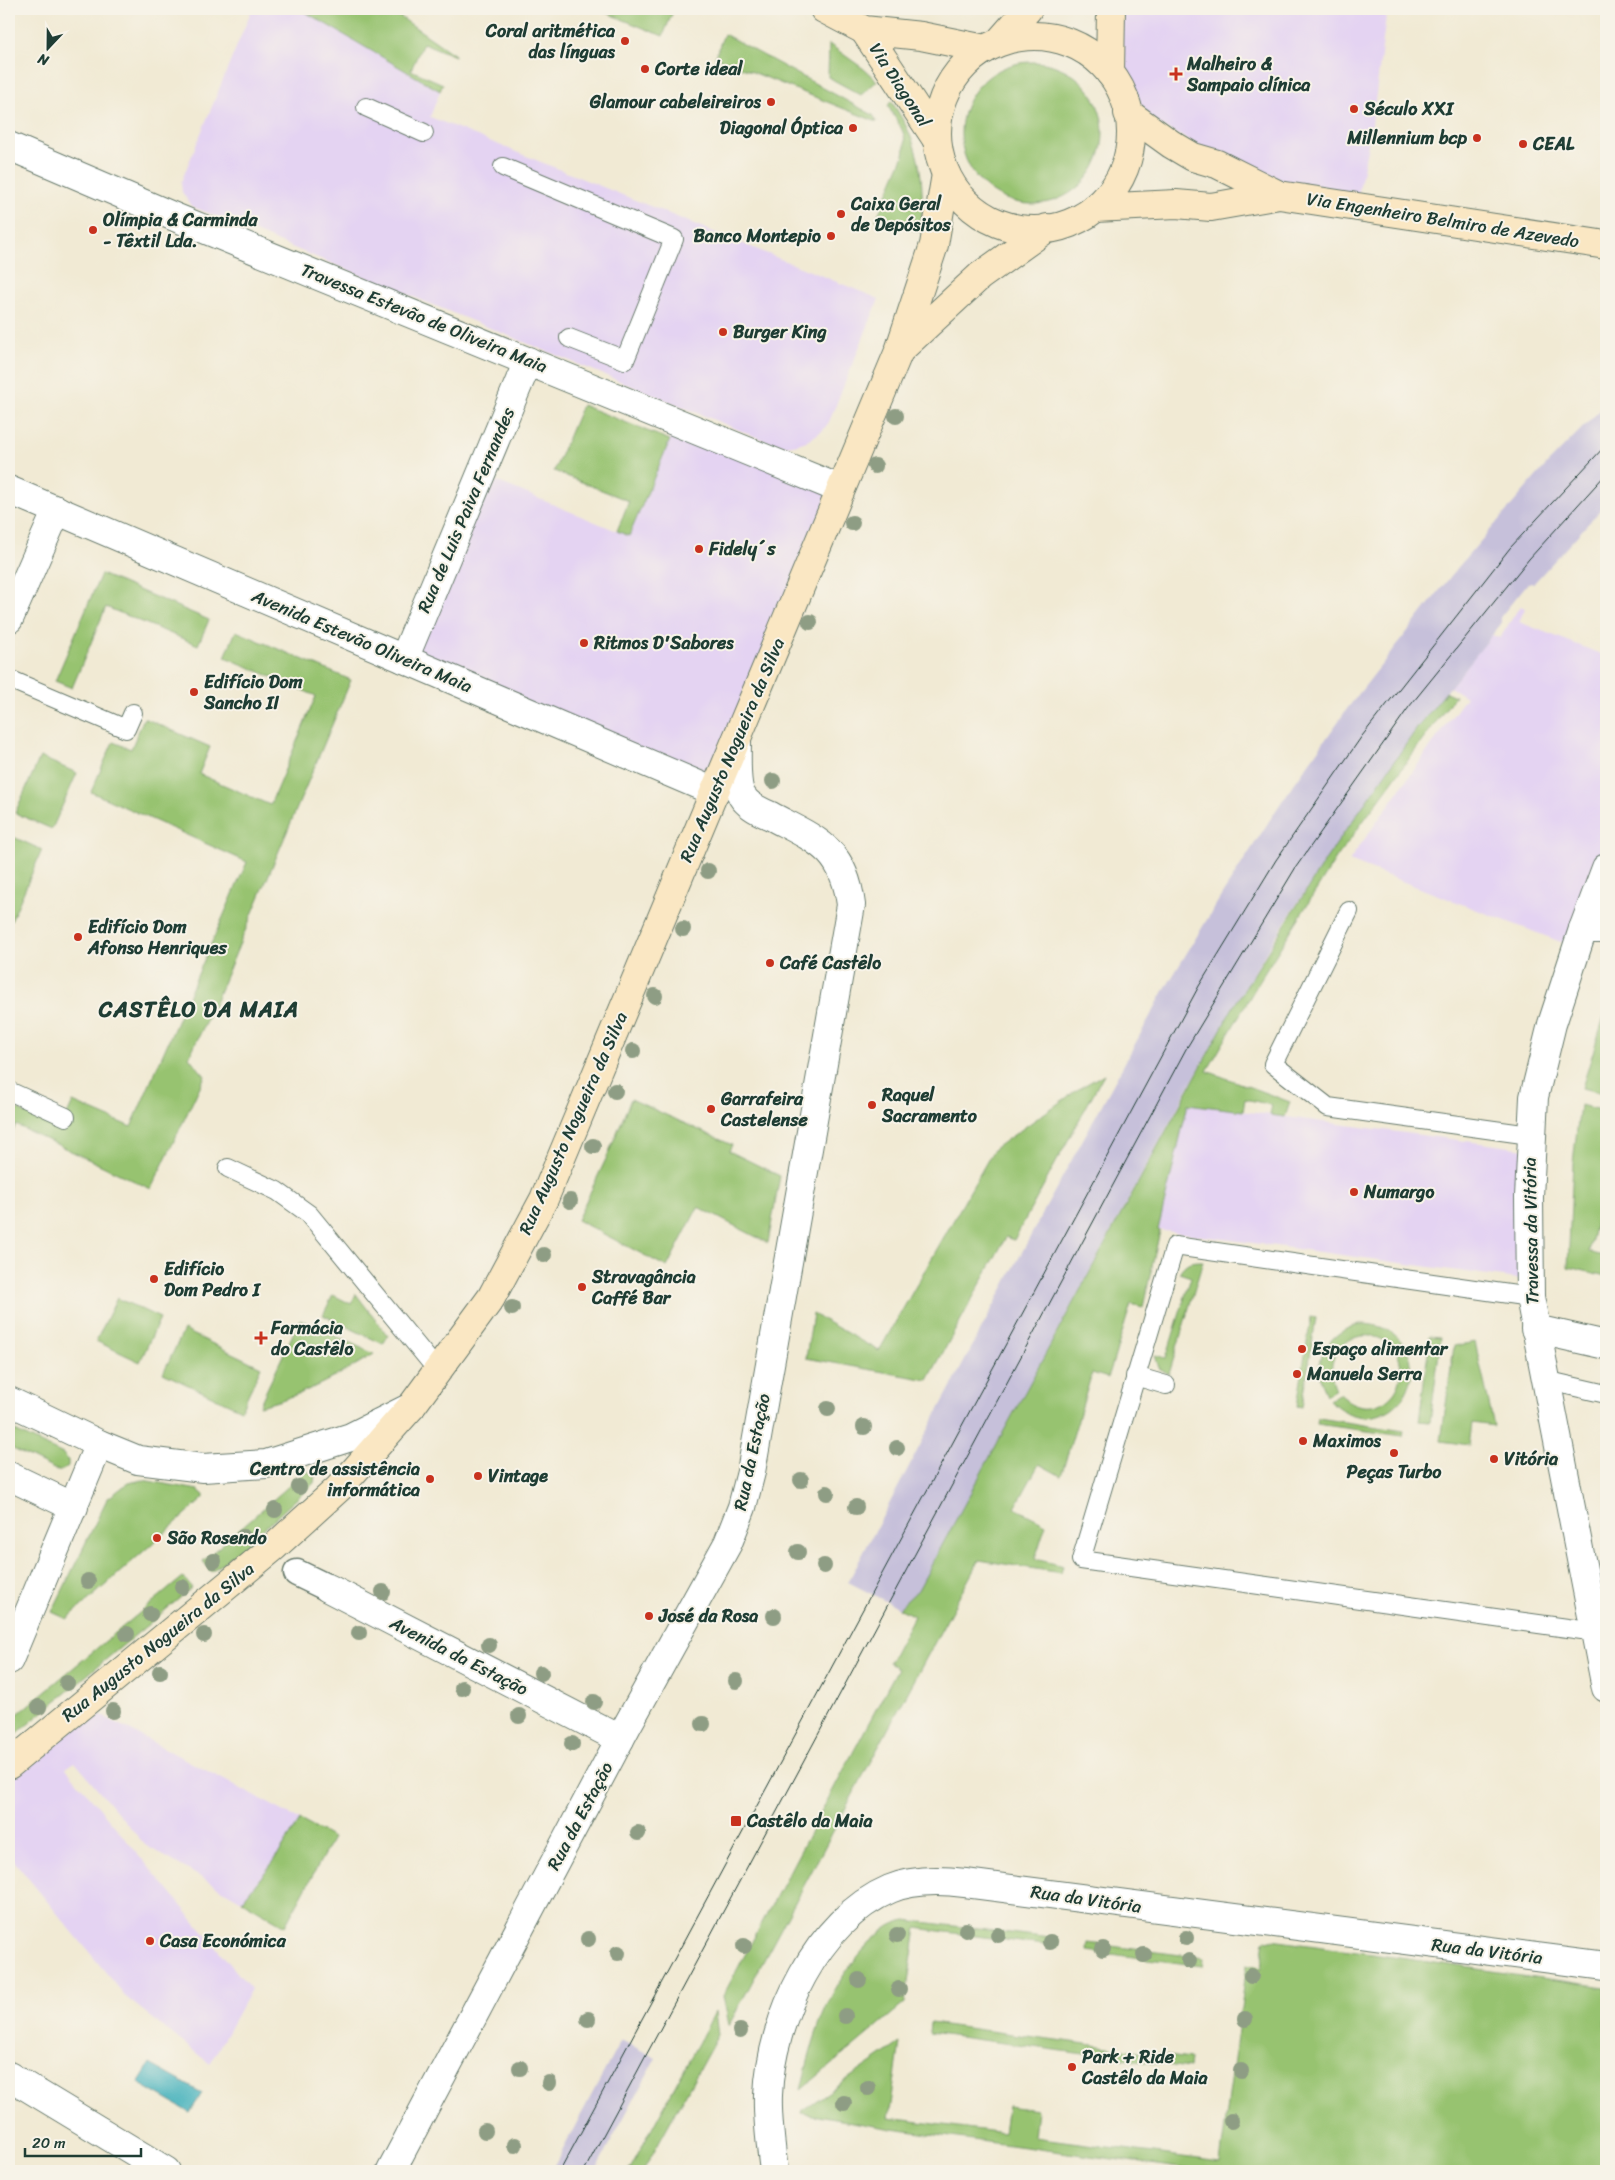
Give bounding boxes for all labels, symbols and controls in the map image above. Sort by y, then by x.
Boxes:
place label: Coral aritmética das línguas [485,15,616,68]
north arrow [22,22,72,72]
marker: Coral aritmética das línguas [619,35,631,47]
street label: Via Diagonal [860,36,940,135]
text: N [34,46,53,73]
place label: Malheiro & Sampaio clínica [1186,48,1311,101]
place label: Corte ideal [654,53,743,85]
marker: Corte ideal [639,63,651,75]
marker: Malheiro & Sampaio clínica [1169,67,1183,81]
place label: Glamour cabeleireiros [589,86,762,118]
place label: Século XXI [1363,93,1455,125]
marker: Glamour cabeleireiros [765,96,777,108]
marker: Século XXI [1348,103,1360,115]
place label: Diagonal Óptica [720,112,844,144]
marker: Diagonal Óptica [847,122,859,134]
place label: Millennium bcp [1346,122,1467,154]
place label: CEAL [1532,128,1575,160]
marker: Millennium bcp [1471,132,1483,144]
marker: CEAL [1517,138,1529,150]
street label: Via Engenheiro Belmiro de Azevedo [1304,183,1582,257]
place label: Caixa Geral de Depósitos [850,188,951,241]
place label: Olímpia & Carminda - Têxtil Lda. [103,204,259,257]
marker: Caixa Geral de Depósitos [835,208,847,220]
place label: Banco Montepio [694,220,821,252]
marker: Olímpia & Carminda - Têxtil Lda. [87,224,99,236]
marker: Banco Montepio [825,230,837,242]
street label: Travessa Estevão de Oliveira Maia [296,254,552,382]
place label: Burger King [733,316,827,348]
marker: Burger King [717,326,729,338]
street label: Rua de Luis Paiva Fernandes [408,401,524,618]
place label: Fidely´s [708,533,776,565]
marker: Fidely´s [693,543,705,555]
street label: Avenida Estevão Oliveira Maia [246,580,477,702]
place label: Ritmos D'Sabores [593,627,734,659]
street label: Rua Augusto Nogueira da Silva [670,633,794,867]
marker: Ritmos D'Sabores [578,637,590,649]
place label: Edifício Dom Sancho II [203,666,303,719]
marker: Edifício Dom Sancho II [188,686,200,698]
place label: Edifício Dom Afonso Henriques [87,911,227,964]
marker: Edifício Dom Afonso Henriques [72,931,84,943]
place label: Café Castêlo [779,947,881,979]
marker: Café Castêlo [764,957,776,969]
district label: CASTÊLO DA MAIA [98,990,299,1029]
street label: Rua Augusto Nogueira da Silva [509,1006,637,1240]
place label: Raquel Sacramento [881,1079,978,1132]
place label: Garrafeira Castelense [720,1083,808,1136]
marker: Raquel Sacramento [866,1099,878,1111]
marker: Garrafeira Castelense [705,1103,717,1115]
street label: Travessa da Vitória [1514,1157,1548,1305]
place label: Numargo [1363,1176,1434,1208]
marker: Numargo [1348,1186,1360,1198]
place label: Edifício Dom Pedro I [164,1253,262,1306]
place label: Stravagância Caffé Bar [591,1261,696,1314]
marker: Edifício Dom Pedro I [148,1273,160,1285]
marker: Stravagância Caffé Bar [576,1281,588,1293]
place label: Farmácia do Castêlo [270,1312,353,1365]
marker: Farmácia do Castêlo [255,1332,267,1344]
place label: Espaço alimentar [1312,1333,1449,1365]
marker: Espaço alimentar [1296,1343,1308,1355]
place label: Manuela Serra [1306,1358,1423,1390]
marker: Manuela Serra [1291,1368,1303,1380]
street label: Rua da Estação [724,1390,780,1514]
place label: Maximos [1312,1425,1382,1457]
marker: Maximos [1297,1435,1309,1447]
place label: Vitória [1504,1443,1559,1475]
marker: Peças Turbo [1388,1447,1400,1459]
place label: Centro de assistência informática [249,1453,420,1506]
marker: Vitória [1488,1453,1500,1465]
place label: Peças Turbo [1347,1456,1442,1488]
place label: Vintage [488,1460,548,1492]
marker: Vintage [472,1470,484,1482]
marker: Centro de assistência informática [424,1473,436,1485]
place label: São Rosendo [166,1522,267,1554]
marker: São Rosendo [151,1532,163,1544]
street label: Rua Augusto Nogueira da Silva [54,1554,262,1730]
place label: José da Rosa [658,1600,758,1632]
street label: Avenida da Estação [383,1607,534,1705]
marker: José da Rosa [643,1610,655,1622]
street label: Rua da Estação [538,1756,622,1876]
place label: Castêlo da Maia [746,1805,874,1837]
marker: Castêlo da Maia [729,1814,743,1828]
street label: Rua da Vitória [1029,1875,1143,1923]
place label: Casa Económica [159,1925,287,1957]
street label: Rua da Vitória [1430,1928,1544,1974]
marker: Casa Económica [144,1935,156,1947]
place label: Park + Ride Castêlo da Maia [1081,2041,1209,2094]
marker: Park + Ride Castêlo da Maia [1066,2061,1078,2073]
scale bar [25,2125,141,2157]
text: 20 m [32,2130,66,2156]

